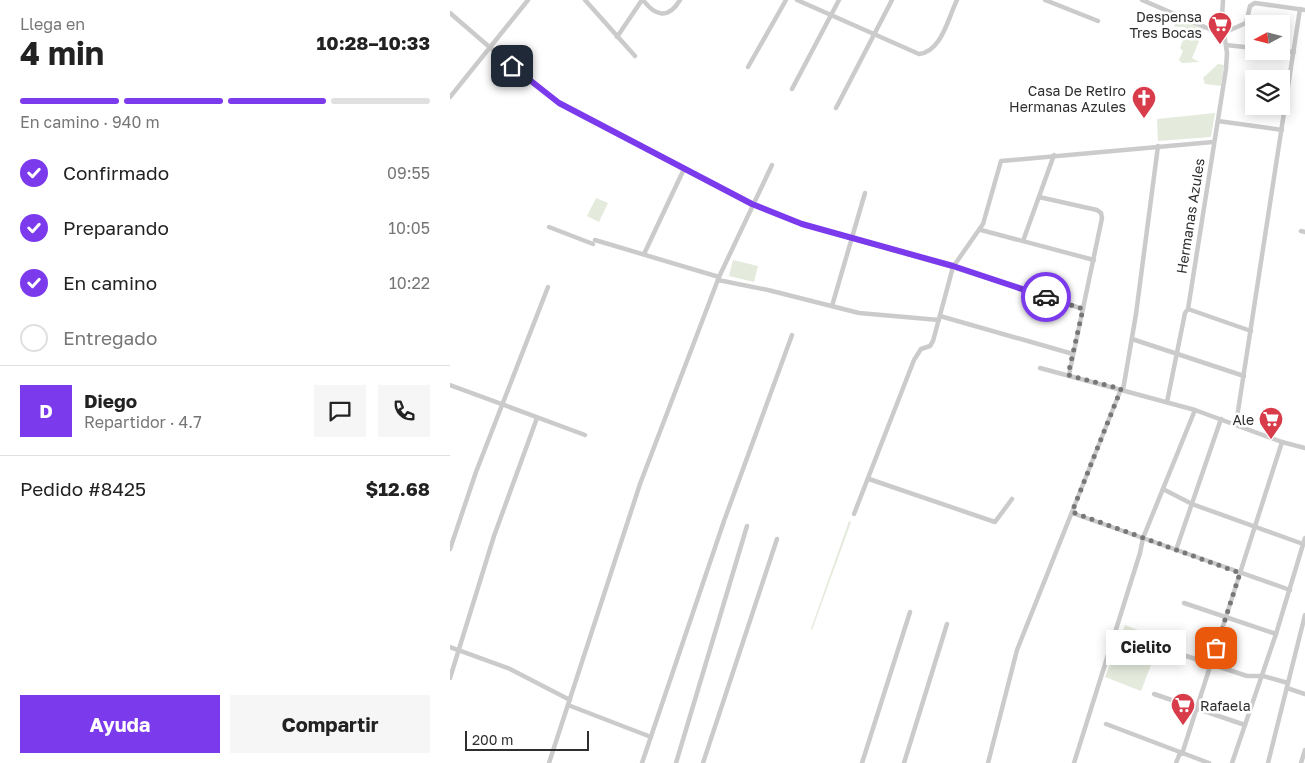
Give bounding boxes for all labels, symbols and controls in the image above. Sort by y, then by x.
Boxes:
place label: Despensa Tres Bocas [1129,8,1202,41]
supermarket icon: Despensa Tres Bocas [1207,11,1233,45]
text: Llega en [20,14,85,34]
north arrow [1245,15,1290,60]
map controls [1245,15,1290,115]
text: 10:28–10:33 [317,31,430,54]
text: 4 min [20,34,104,72]
pin [491,45,533,87]
icon: home [498,52,526,80]
button: layers [1245,70,1290,115]
place label: Casa De Retiro Hermanas Azules [1009,82,1126,115]
church icon: Casa De Retiro Hermanas Azules [1131,85,1157,119]
text: En camino · 940 m [20,112,160,132]
street label: Hermanas Azules [1172,157,1208,275]
icon: check [20,159,48,187]
text: Confirmado [63,161,169,184]
text: 09:55 [387,163,430,183]
icon: check [20,214,48,242]
text: Preparando [63,216,169,239]
text: 10:05 [388,218,430,238]
icon: check [20,269,48,297]
text: En camino [63,271,157,294]
courier [1021,272,1071,322]
text: 10:22 [389,273,430,293]
icon: car [1032,283,1060,311]
text: Entregado [63,326,157,349]
button: chat [314,385,366,437]
button: phone [378,385,430,437]
text: Diego [84,389,137,412]
text: D [39,399,53,422]
supermarket icon: Ale [1258,406,1284,440]
place label: Ale [1232,411,1254,428]
text: Repartidor · 4.7 [84,412,202,432]
text: Pedido #8425 [20,477,146,500]
text: $12.68 [366,477,430,500]
pin [1195,627,1237,669]
callout: Cielito [1106,630,1186,666]
icon: bag [1202,634,1230,662]
text: Cielito [1121,637,1171,657]
supermarket icon: Rafaela [1170,692,1196,726]
button: Ayuda [20,695,220,753]
button: Compartir [230,695,430,753]
place label: Rafaela [1200,697,1251,714]
scale bar [465,728,589,751]
text: 200 m [472,731,513,748]

